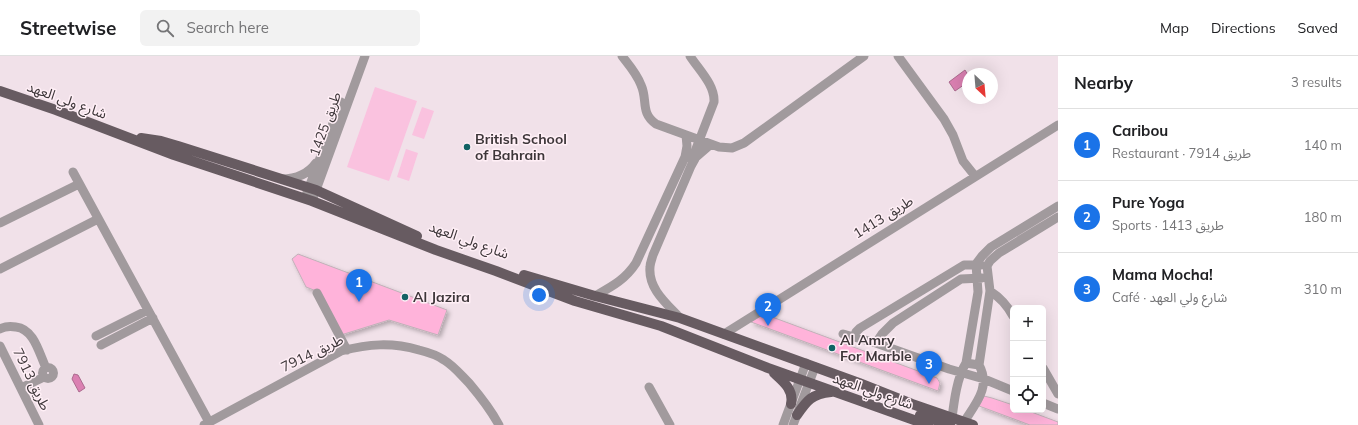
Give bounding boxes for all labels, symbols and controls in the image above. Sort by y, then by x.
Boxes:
search box [140,10,420,46]
text: Streetwise [20,16,116,40]
icon: search [154,17,176,39]
text: Search here [186,18,269,37]
text: Map [1160,19,1189,37]
text: Directions [1211,19,1276,37]
text: Saved [1298,19,1338,37]
north arrow [962,68,998,104]
text: Nearby [1074,72,1133,93]
text: 3 results [1291,74,1342,90]
street label: شارع ولي العهد [24,77,109,125]
street label: طريق 1425 [305,89,346,159]
text: Caribou [1112,121,1168,140]
place label: British School of Bahrain [475,130,567,164]
text: 1 [1083,137,1091,153]
text: 140 m [1304,137,1342,153]
marker: British School of Bahrain [462,142,472,152]
text: Restaurant · طريق 7914 [1112,145,1251,161]
street label: طريق 1413 [850,192,917,243]
text: Pure Yoga [1112,193,1185,212]
text: 2 [1083,209,1091,225]
text: 180 m [1304,209,1342,225]
street label: شارع ولي العهد [426,217,511,265]
text: Sports · طريق 1413 [1112,217,1224,233]
text: Mama Mocha! [1112,265,1213,284]
pin: 1 [346,269,372,302]
text: 3 [1083,281,1091,297]
text: 310 m [1304,281,1342,297]
your location [529,285,549,305]
place label: Al Jazira [413,288,470,306]
text: Café · شارع ولي العهد [1112,289,1227,305]
marker: Al Jazira [400,292,410,302]
pin: 2 [755,293,781,326]
map controls [1010,305,1046,413]
button: + [1010,305,1046,341]
street label: طريق 7914 [278,330,347,377]
place label: Al Amry For Marble [840,331,912,365]
button: − [1010,341,1046,377]
marker: Al Amry For Marble [827,343,837,353]
street label: طريق 7913 [8,345,55,414]
pin: 3 [916,351,942,384]
street label: شارع ولي العهد [830,369,915,415]
button: locate [1010,377,1046,413]

